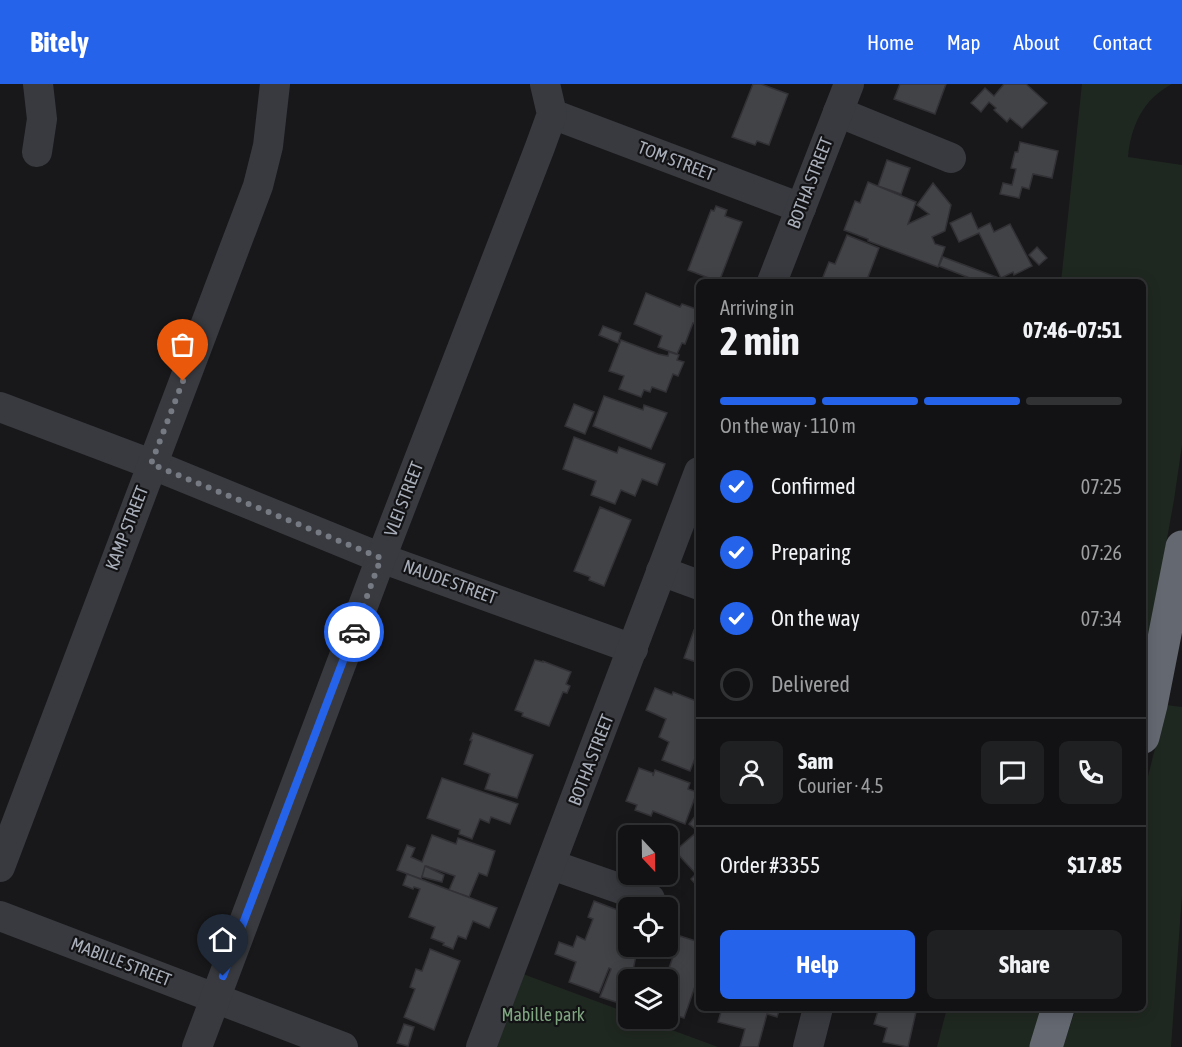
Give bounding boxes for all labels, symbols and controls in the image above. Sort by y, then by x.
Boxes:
text: Bitely [30,26,89,58]
text: Home [867,30,914,54]
text: Map [947,30,981,54]
text: About [1014,30,1060,54]
text: Contact [1093,30,1152,54]
street label: BOTHA STREET [783,134,837,231]
street label: TOM STREET [635,136,718,185]
text: Arriving in [720,296,794,319]
text: 07:46–07:51 [1023,317,1122,343]
pin [157,319,208,381]
text: 2 min [720,319,800,363]
icon: bag [166,328,199,361]
text: On the way · 110 m [720,414,856,437]
street label: VLEI STREET [380,458,427,539]
icon: check [720,470,753,503]
text: Confirmed [771,473,856,499]
text: 07:25 [1081,475,1122,498]
street label: KAMP STREET [101,483,152,573]
icon: check [720,536,753,569]
text: Preparing [771,539,851,565]
text: 07:26 [1081,541,1122,564]
street label: NAUDE STREET [401,555,500,608]
courier [324,602,384,662]
icon: check [720,602,753,635]
text: On the way [771,605,860,631]
text: 07:34 [1081,607,1122,630]
icon: car [338,616,371,649]
text: Delivered [771,671,850,697]
street label: BOTHA STREET [564,711,618,808]
button: person [720,741,783,804]
button: chat [981,741,1044,804]
button: phone [1059,741,1122,804]
text: Sam [798,748,833,774]
text: Courier · 4.5 [798,774,884,797]
north arrow [618,825,678,885]
map controls [618,825,678,1029]
text: Order #3355 [720,852,820,878]
text: $17.85 [1067,852,1122,878]
button: locate [618,897,678,957]
pin [197,914,248,976]
icon: home [206,923,239,956]
button: Help [720,930,915,999]
button: Share [927,930,1122,999]
street label: MABILLE STREET [68,933,174,990]
button: layers [618,969,678,1029]
park label: Mabille park [501,1004,585,1025]

